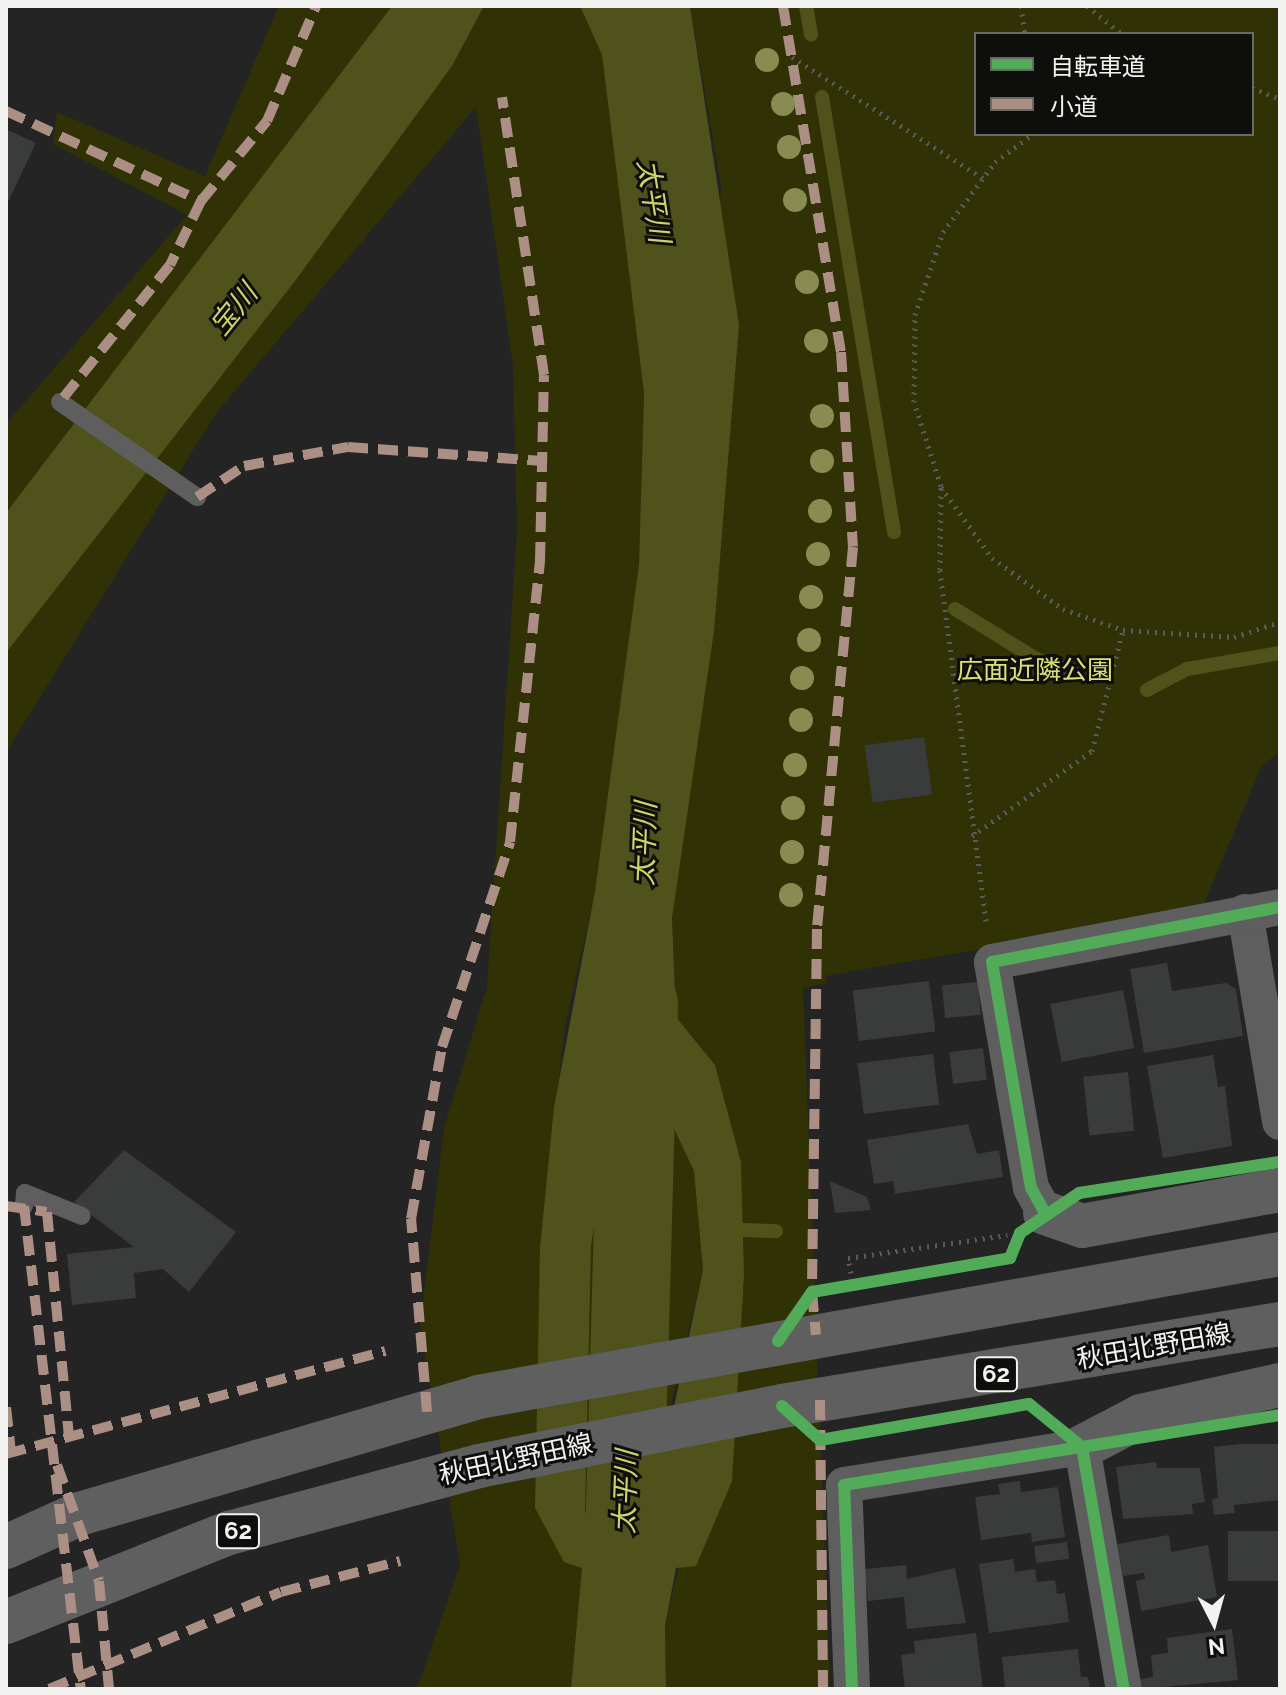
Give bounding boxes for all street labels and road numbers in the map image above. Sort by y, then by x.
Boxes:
street label: 秋田北野田線 [1074,1318,1234,1376]
road number: 62 [972,1354,1020,1394]
street label: 秋田北野田線 [436,1429,596,1491]
road number: 62 [214,1511,262,1551]

